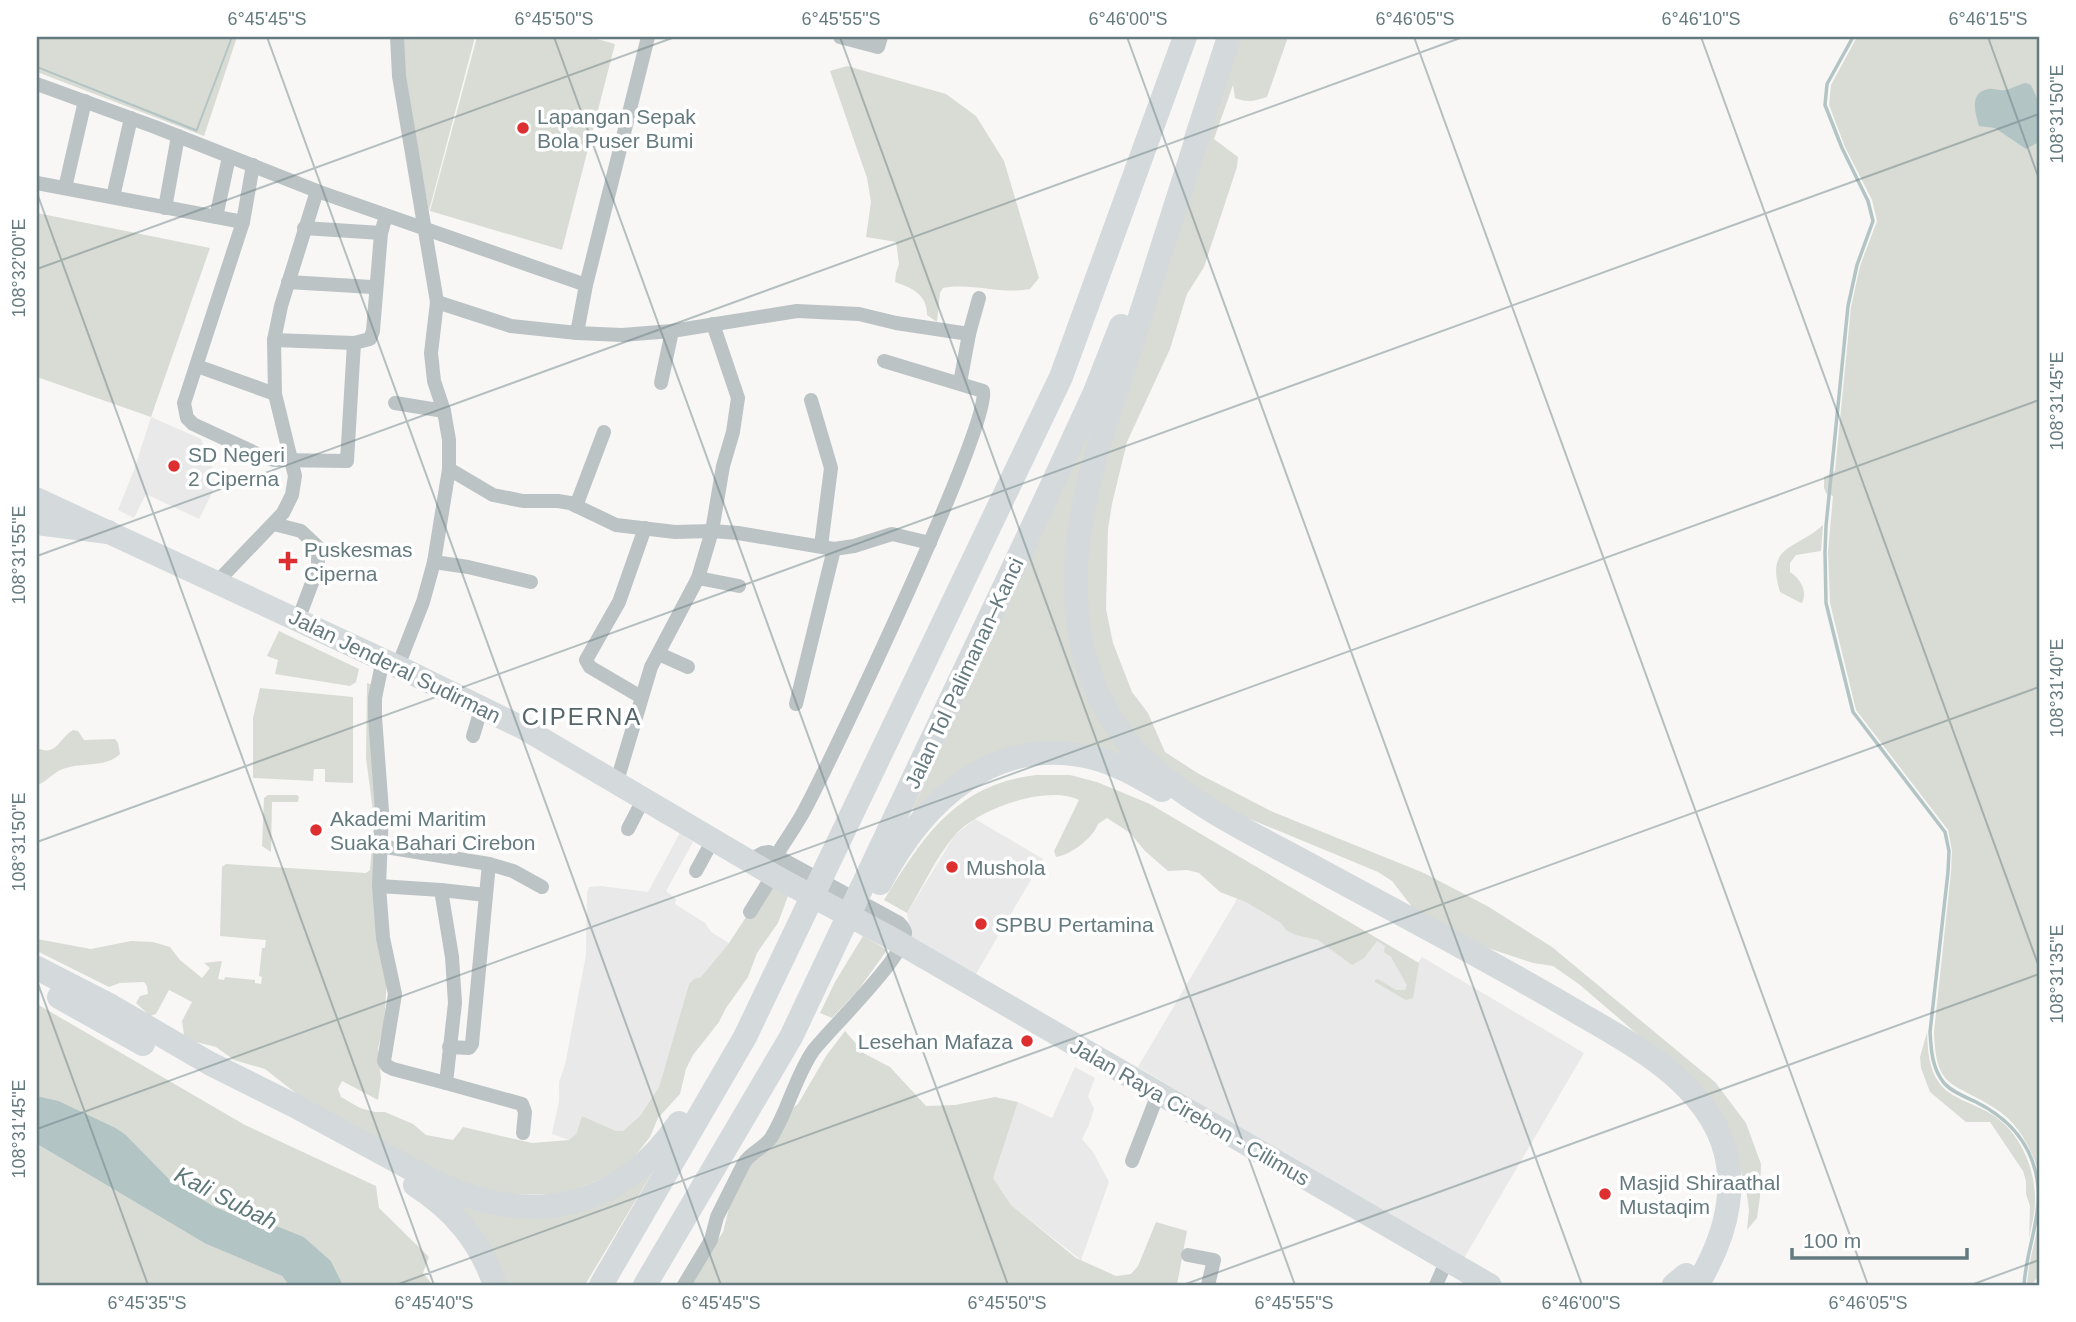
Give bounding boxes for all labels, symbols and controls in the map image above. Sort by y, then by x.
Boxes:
text: 6°45'45"S [227,9,307,29]
text: 6°45'50"S [514,9,594,29]
text: 6°45'55"S [801,9,881,29]
text: 6°46'00"S [1088,9,1168,29]
text: 6°46'05"S [1375,9,1455,29]
text: 6°46'10"S [1661,9,1741,29]
text: 6°46'15"S [1948,9,2028,29]
text: 108°31'50"E [2047,64,2067,164]
place label: Lapangan Sepak Bola Puser Bumi [537,105,696,152]
marker: Lapangan Sepak Bola Puser Bumi [515,120,531,136]
text: 108°32'00"E [9,218,29,318]
text: 108°31'45"E [2047,351,2067,451]
place label: SD Negeri 2 Ciperna [188,443,285,490]
marker: SD Negeri 2 Ciperna [166,458,182,474]
text: 108°31'55"E [9,505,29,605]
place label: Puskesmas Ciperna [304,538,413,585]
marker: Puskesmas Ciperna [278,551,298,571]
street label: Jalan Tol Palimanan–Kanci [900,554,1028,792]
street label: Jalan Jenderal Sudirman [286,605,504,727]
text: 108°31'40"E [2047,638,2067,738]
district label: CIPERNA [522,703,642,730]
text: 108°31'50"E [9,792,29,892]
place label: Akademi Maritim Suaka Bahari Cirebon [330,807,535,854]
marker: Akademi Maritim Suaka Bahari Cirebon [308,822,324,838]
place label: Mushola [966,856,1046,879]
marker: Mushola [944,859,960,875]
place label: SPBU Pertamina [995,913,1154,936]
marker: SPBU Pertamina [973,916,989,932]
text: 108°31'35"E [2047,924,2067,1024]
place label: Lesehan Mafaza [858,1030,1013,1053]
marker: Lesehan Mafaza [1019,1033,1035,1049]
street label: Jalan Raya Cirebon - Cilimus [1066,1034,1314,1190]
text: 108°31'45"E [9,1079,29,1179]
water label: Kali Subah [171,1161,281,1235]
place label: Masjid Shiraathal Mustaqim [1619,1171,1780,1218]
marker: Masjid Shiraathal Mustaqim [1597,1186,1613,1202]
scale bar [1792,1217,1968,1261]
text: 100 m [1803,1229,1861,1252]
text: 6°45'35"S [107,1293,187,1313]
text: 6°45'40"S [394,1293,474,1313]
text: 6°45'45"S [681,1293,761,1313]
text: 6°45'50"S [967,1293,1047,1313]
text: 6°45'55"S [1254,1293,1334,1313]
text: 6°46'00"S [1541,1293,1621,1313]
text: 6°46'05"S [1828,1293,1908,1313]

